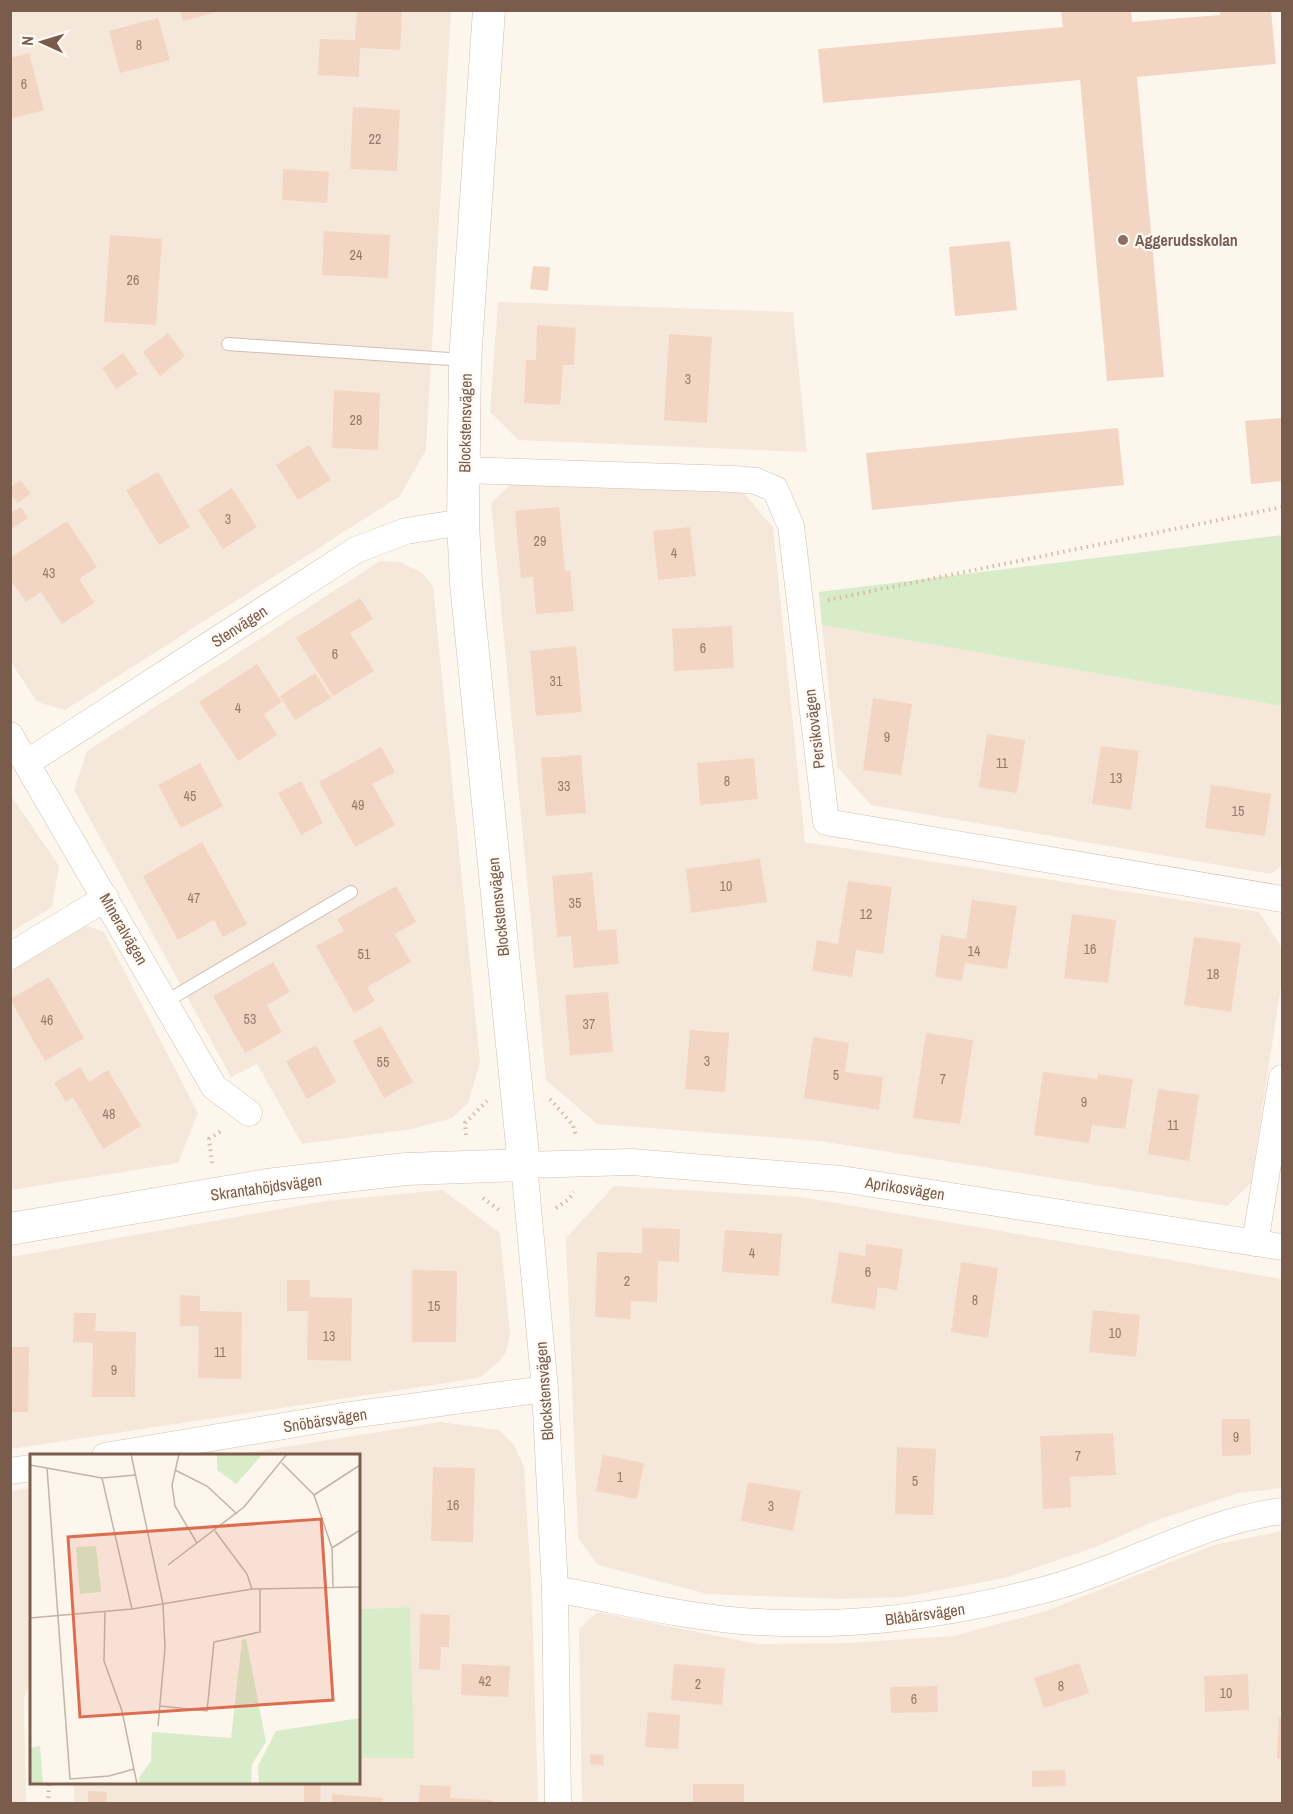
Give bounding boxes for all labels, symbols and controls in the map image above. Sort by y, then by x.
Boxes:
north arrow [12,12,72,72]
text: N [16,35,38,46]
house number: 8 [136,36,142,54]
house number: 6 [21,75,27,93]
house number: 22 [369,130,381,148]
place label: Aggerudsskolan [1135,229,1238,251]
marker: Aggerudsskolan [1116,233,1130,247]
house number: 24 [350,246,363,264]
house number: 26 [127,271,139,289]
house number: 3 [685,370,691,388]
street label: Blockstensvägen [453,373,477,473]
house number: 28 [350,411,362,429]
house number: 3 [225,510,231,528]
house number: 29 [534,532,546,550]
house number: 4 [671,544,678,562]
house number: 43 [43,564,55,582]
street label: Stenvägen [207,600,271,652]
house number: 6 [700,639,706,657]
house number: 6 [332,645,338,663]
house number: 31 [550,672,563,690]
street label: Persikovägen [798,688,830,770]
house number: 4 [235,699,242,717]
house number: 9 [884,728,890,746]
house number: 11 [996,754,1009,772]
house number: 13 [1110,769,1122,787]
house number: 8 [724,772,730,790]
house number: 33 [558,777,570,795]
house number: 45 [184,787,196,805]
house number: 49 [352,796,364,814]
house number: 15 [1232,802,1244,820]
street label: Blockstensvägen [482,857,514,957]
house number: 10 [720,877,732,895]
street label: Mineralvägen [95,889,153,969]
house number: 47 [188,889,200,907]
house number: 35 [569,894,581,912]
house number: 12 [860,905,872,923]
house number: 16 [1084,940,1096,958]
house number: 14 [968,942,981,960]
house number: 51 [358,945,371,963]
house number: 18 [1207,965,1219,983]
house number: 53 [244,1010,256,1028]
house number: 46 [41,1011,53,1029]
house number: 37 [583,1015,595,1033]
house number: 3 [704,1052,710,1070]
house number: 55 [377,1053,389,1071]
house number: 5 [833,1066,839,1084]
house number: 7 [940,1070,946,1088]
house number: 9 [1081,1093,1087,1111]
house number: 48 [103,1105,115,1123]
house number: 11 [1167,1116,1180,1134]
street label: Skrantahöjdsvägen [209,1168,323,1206]
street label: Aprikosvägen [863,1171,946,1205]
house number: 4 [749,1244,756,1262]
house number: 6 [865,1263,871,1281]
house number: 2 [624,1272,630,1290]
house number: 8 [972,1291,978,1309]
house number: 15 [428,1297,440,1315]
house number: 10 [1109,1324,1121,1342]
house number: 13 [323,1327,335,1345]
street label: Blockstensvägen [530,1341,558,1441]
house number: 11 [214,1343,227,1361]
house number: 9 [111,1361,117,1379]
street label: Snöbärsvägen [281,1403,369,1437]
house number: 9 [1233,1428,1239,1446]
house number: 7 [1075,1447,1081,1465]
inset map [30,1454,360,1784]
house number: 1 [617,1468,624,1486]
house number: 5 [912,1472,918,1490]
house number: 16 [447,1496,459,1514]
house number: 3 [768,1497,774,1515]
street label: Blåbärsvägen [884,1598,966,1630]
house number: 42 [479,1672,491,1690]
house number: 2 [695,1675,701,1693]
house number: 8 [1058,1677,1064,1695]
house number: 10 [1220,1684,1232,1702]
house number: 6 [911,1690,917,1708]

